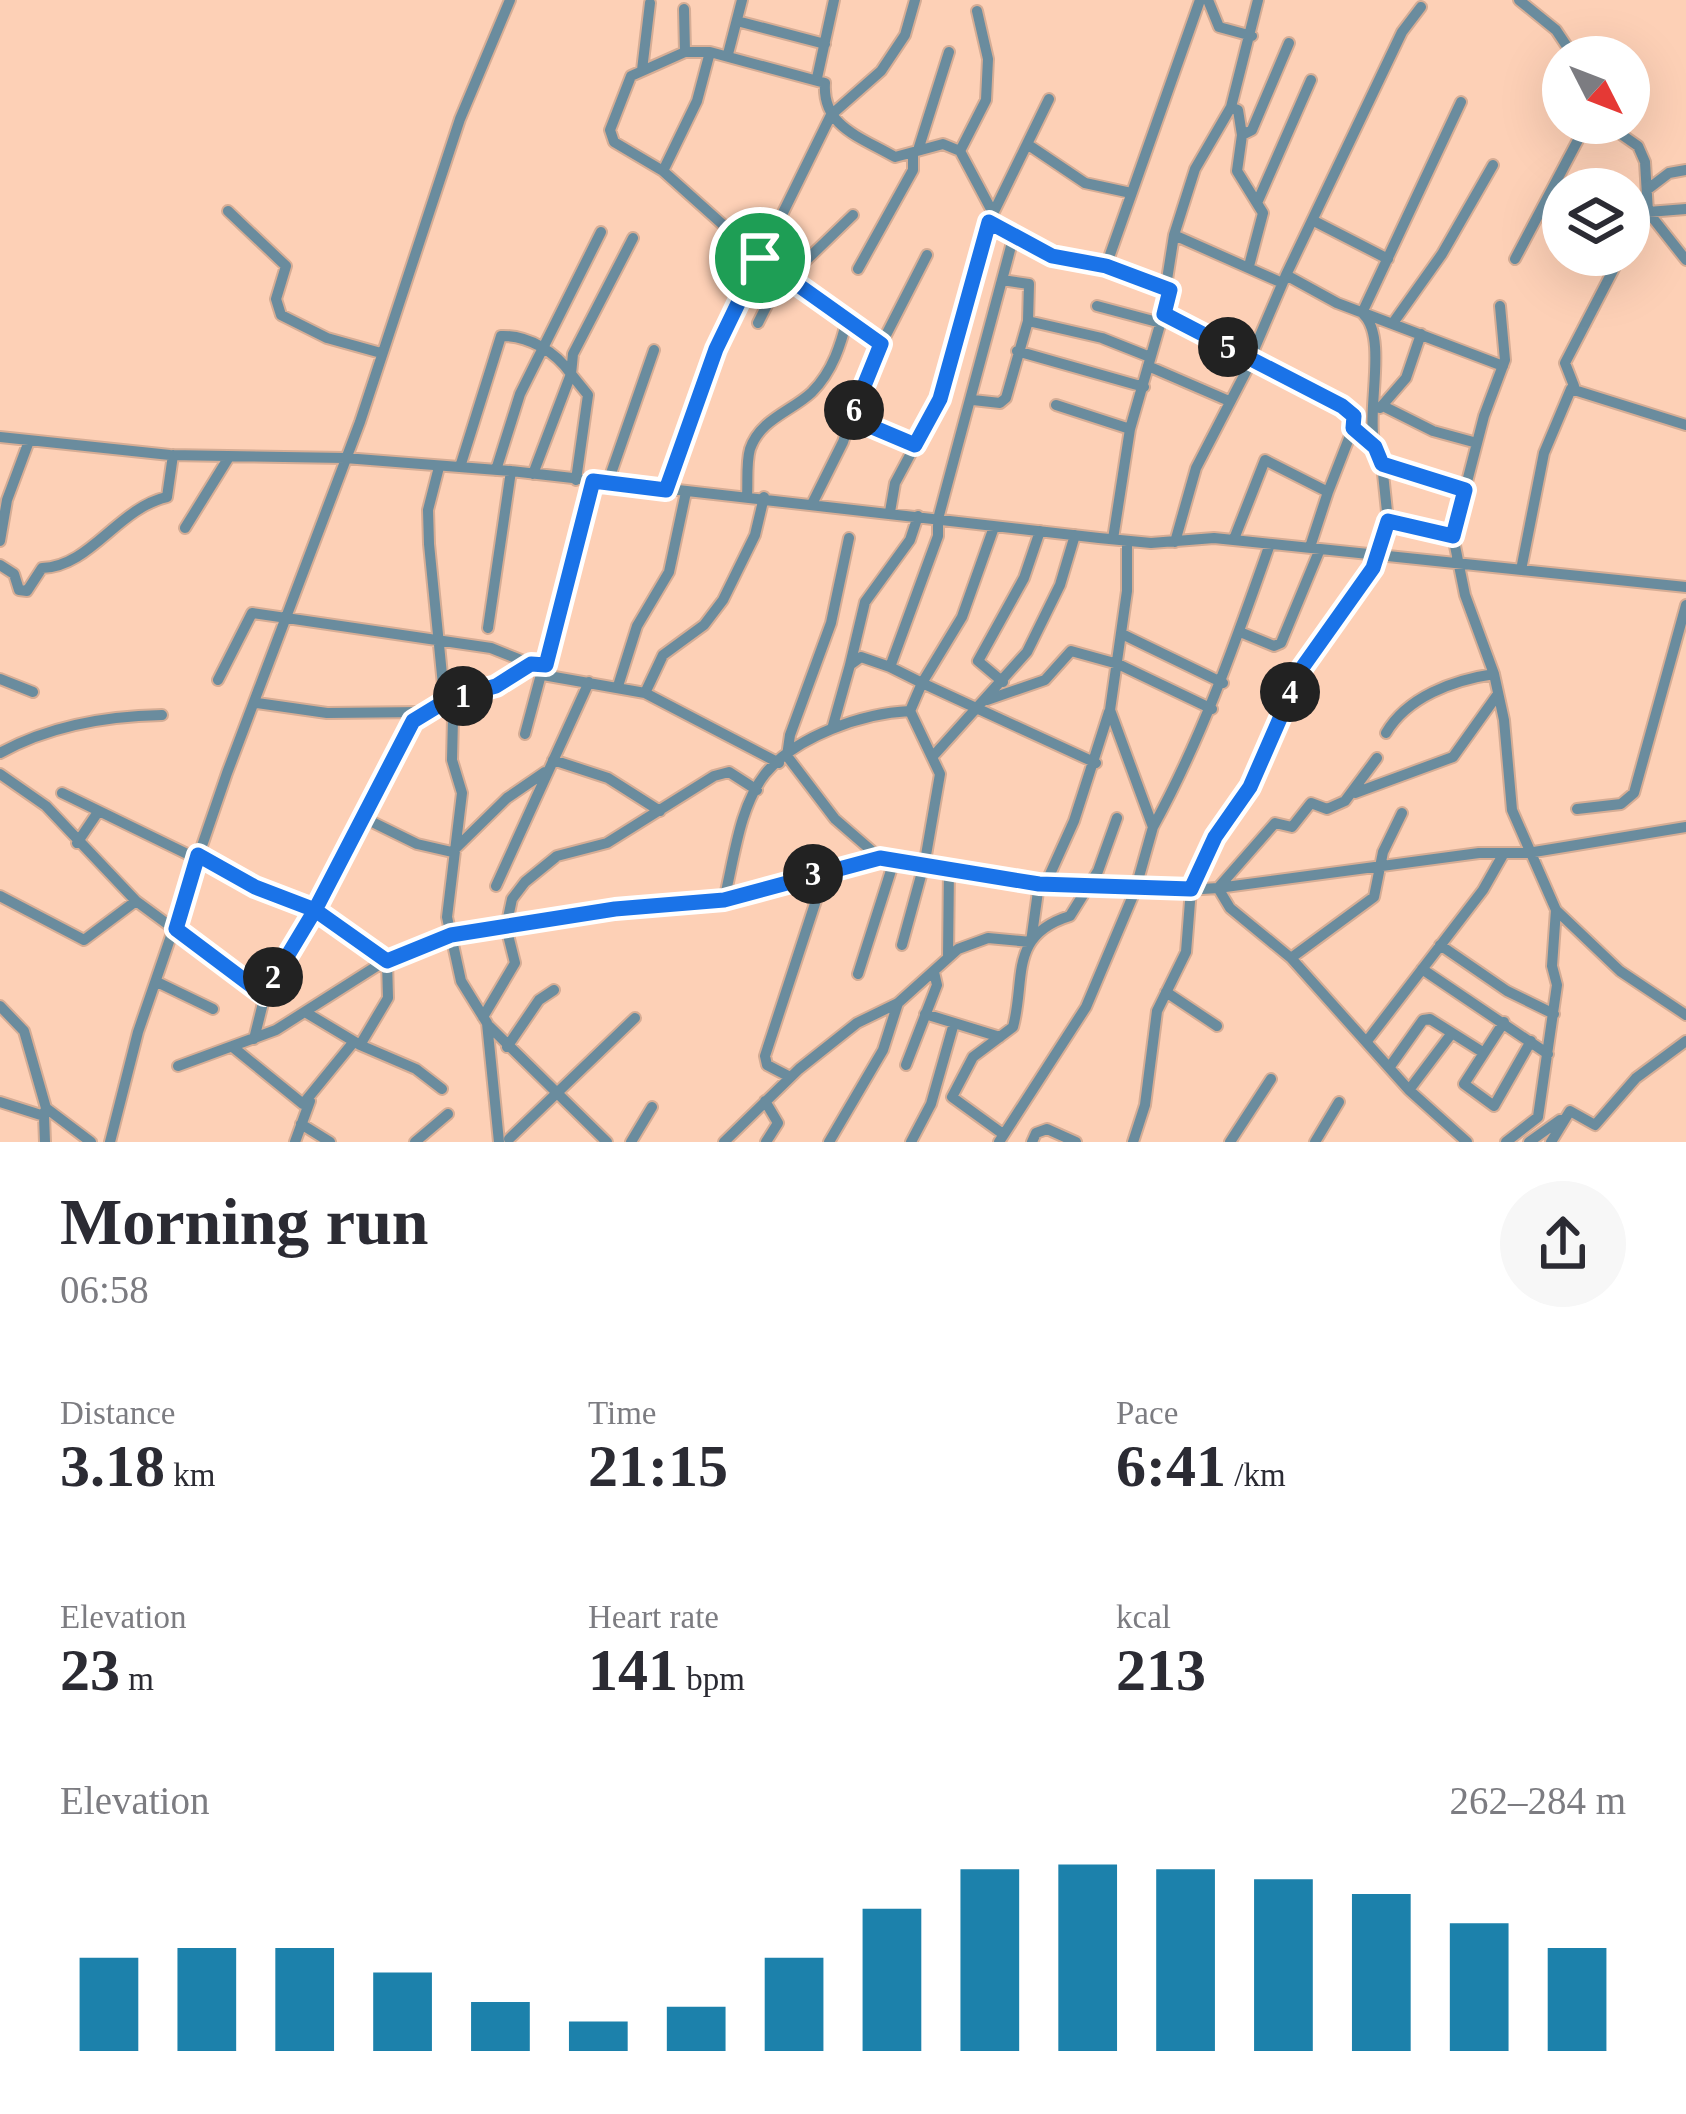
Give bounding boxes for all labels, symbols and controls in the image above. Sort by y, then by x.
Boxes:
north arrow [1542,36,1650,144]
map controls [1542,36,1650,276]
button: layers [1542,168,1650,276]
pin [709,207,811,309]
icon: arrive [727,225,793,291]
pin: 5 [1198,317,1258,377]
text: 5 [1220,329,1236,365]
pin: 6 [824,380,884,440]
text: 6 [846,392,862,428]
pin: 4 [1260,662,1320,722]
pin: 1 [433,666,493,726]
text: 4 [1282,674,1298,710]
text: 1 [455,678,471,714]
pin: 3 [783,844,843,904]
text: 3 [805,856,821,892]
pin: 2 [243,947,303,1007]
text: 2 [265,959,281,995]
button: share [1500,1181,1626,1307]
text: Morning run [60,1185,429,1258]
text: 06:58 [60,1268,149,1311]
text: Distance [60,1395,175,1431]
text: Time [588,1395,656,1431]
text: Pace [1116,1395,1178,1431]
text: 3.18 [60,1433,165,1499]
text: 21:15 [588,1433,728,1499]
text: 6:41 [1116,1433,1226,1499]
text: km [165,1457,215,1493]
text: /km [1226,1457,1286,1493]
text: Elevation [60,1599,186,1635]
text: Heart rate [588,1599,719,1635]
text: kcal [1116,1599,1171,1635]
text: 23 [60,1637,120,1703]
text: 141 [588,1637,678,1703]
text: 213 [1116,1637,1206,1703]
text: m [120,1661,154,1697]
text: bpm [678,1661,745,1697]
text: Elevation [60,1779,209,1822]
text: 262–284 m [1449,1779,1626,1822]

